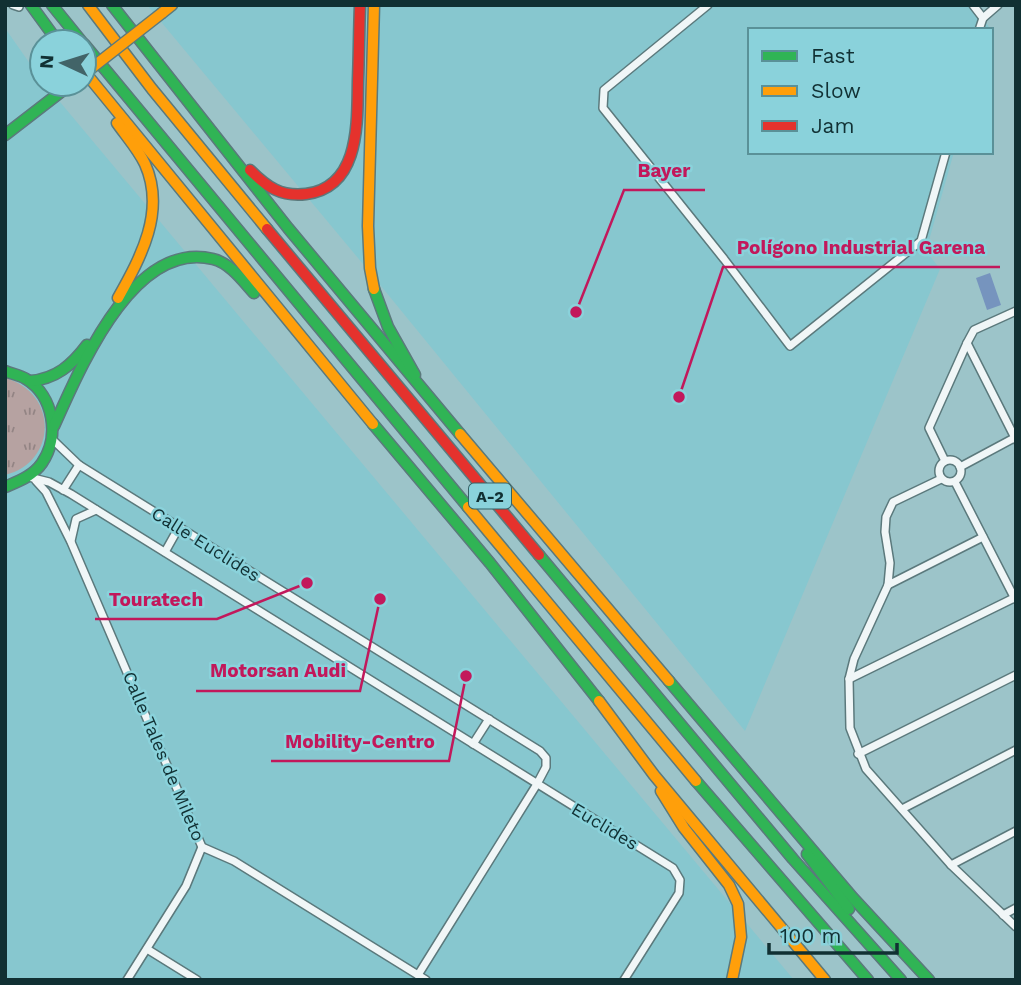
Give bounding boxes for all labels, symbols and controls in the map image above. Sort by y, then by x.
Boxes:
north arrow [28,28,98,98]
legend [748,28,993,154]
text: Fast [811,43,855,68]
text: N [35,54,59,70]
text: Slow [811,78,861,103]
text: Jam [811,113,854,138]
callout: Bayer [624,150,705,190]
text: Bayer [637,159,691,182]
callout: Polígono Industrial Garena [723,227,1000,267]
text: Polígono Industrial Garena [737,236,985,259]
road number: A-2 [469,484,511,509]
street label: Calle Euclides [148,502,264,586]
callout: Touratech [95,579,217,619]
text: Touratech [109,588,203,611]
callout: Motorsan Audi [196,651,360,691]
text: Motorsan Audi [210,659,346,682]
street label: Calle Tales de Mileto [119,668,209,844]
callout: Mobility-Centro [271,721,449,761]
text: Mobility-Centro [285,730,435,753]
street label: Euclides [568,798,642,854]
scale bar [769,912,897,956]
text: 100 m [780,923,842,948]

